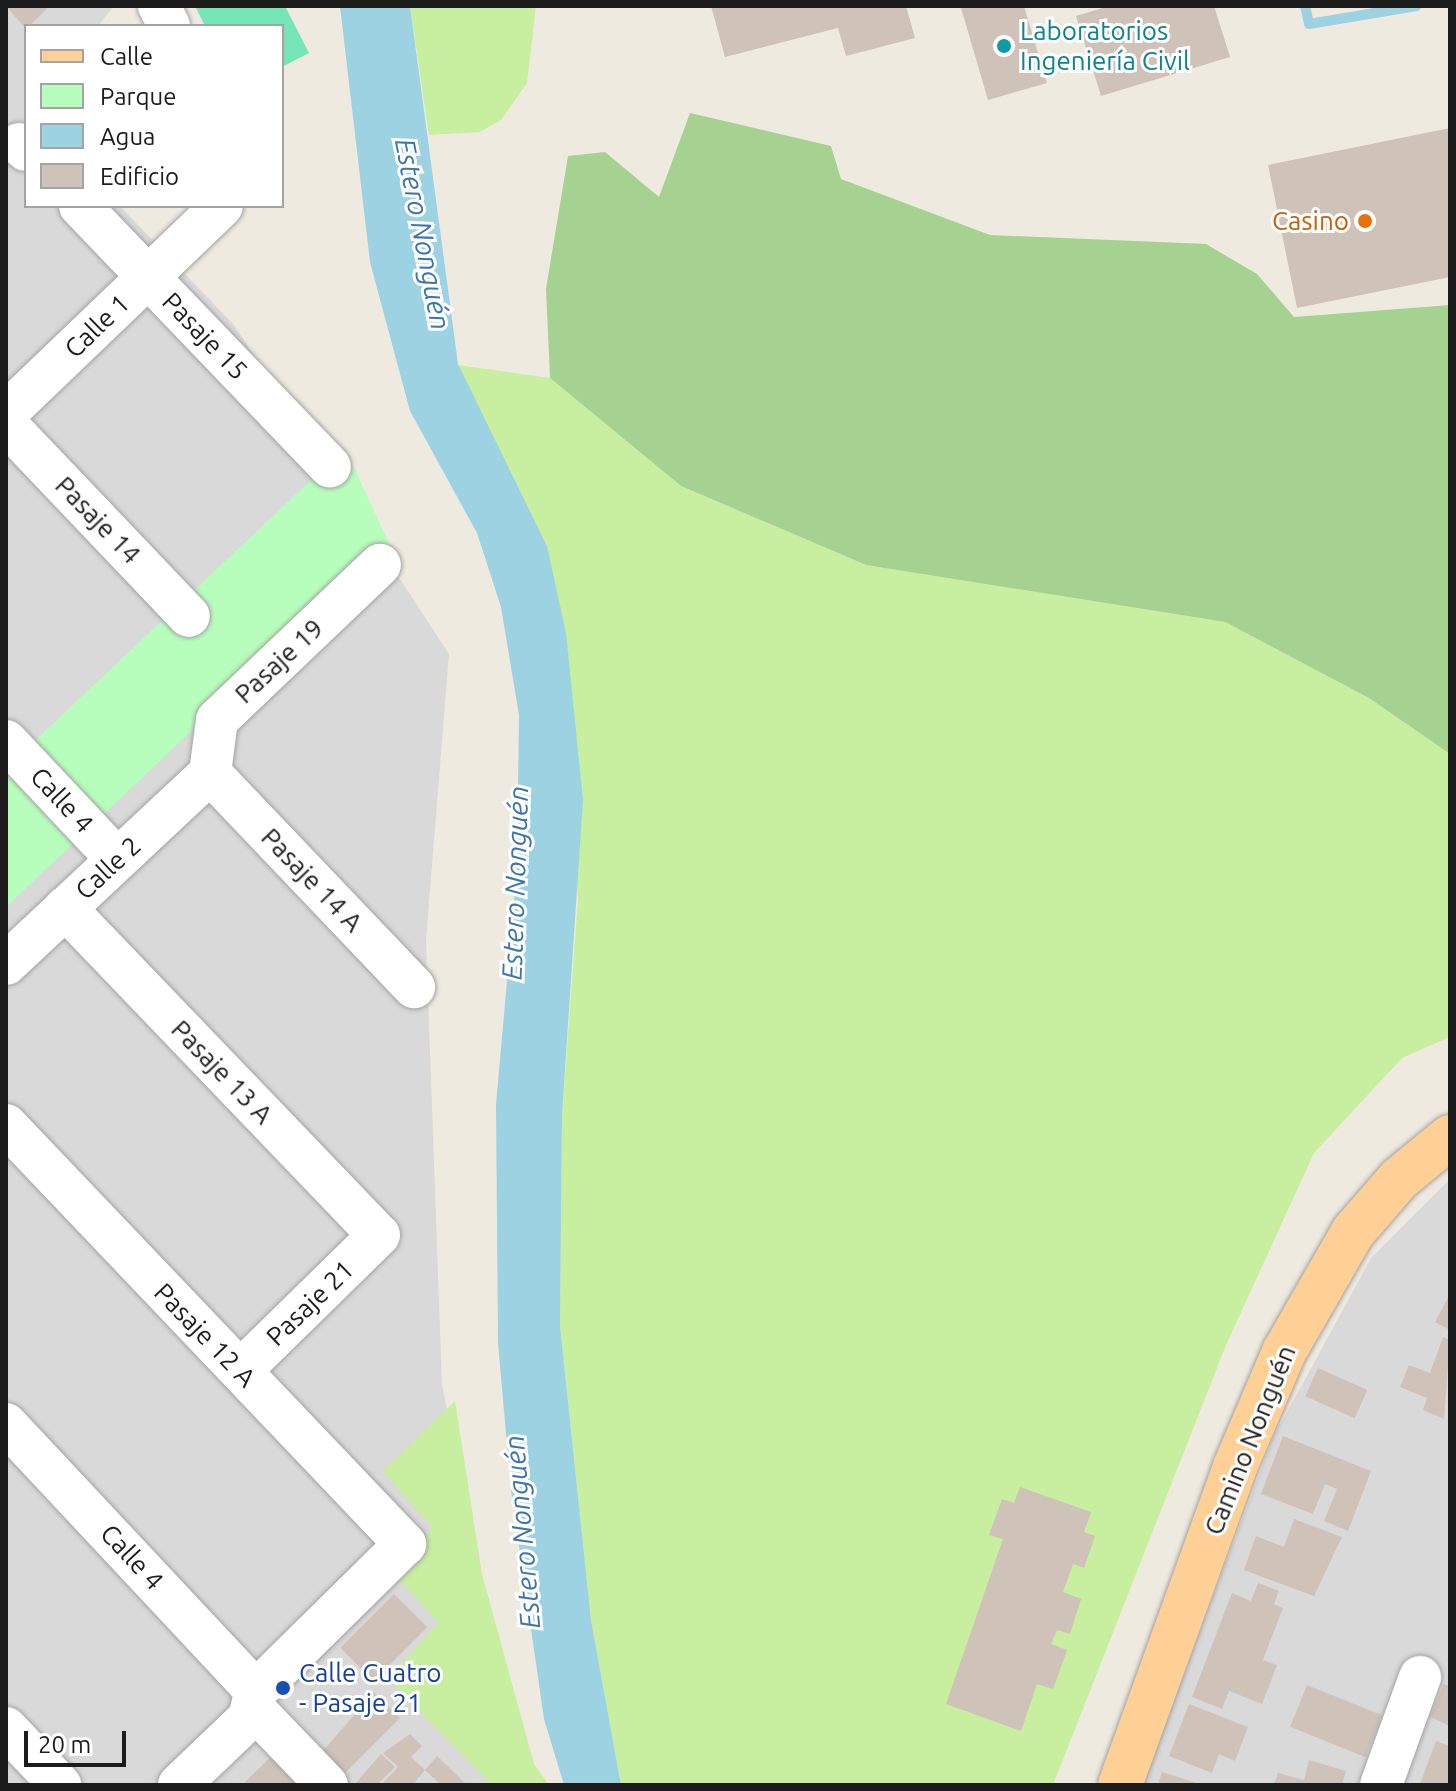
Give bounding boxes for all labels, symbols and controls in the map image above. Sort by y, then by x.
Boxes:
place label: Laboratorios Ingeniería Civil [1020,15,1190,76]
legend [24,24,284,208]
marker: Laboratorios Ingeniería Civil [995,37,1013,55]
text: Calle [100,43,153,70]
text: Parque [100,83,177,110]
text: Agua [100,123,155,150]
water label: Estero Nonguén [388,135,458,333]
text: Edificio [100,163,179,190]
place label: Casino [1272,205,1349,237]
marker: Casino [1356,212,1374,230]
street label: Pasaje 15 [156,286,254,386]
street label: Calle 1 [58,288,136,364]
street label: Pasaje 14 [49,470,147,570]
street label: Pasaje 19 [228,612,330,710]
street label: Calle 4 [24,761,100,839]
water label: Estero Nonguén [495,785,535,981]
street label: Pasaje 14 A [255,822,369,938]
street label: Calle 2 [69,830,147,906]
street label: Pasaje 13 A [165,1014,279,1130]
street label: Pasaje 21 [260,1254,360,1352]
street label: Pasaje 12 A [148,1277,262,1393]
street label: Camino Nonguén [1198,1341,1302,1539]
water label: Estero Nonguén [497,1434,547,1630]
street label: Calle 4 [94,1518,170,1596]
place label: Calle Cuatro - Pasaje 21 [299,1657,441,1718]
marker: Calle Cuatro - Pasaje 21 [274,1679,292,1697]
scale bar [28,1715,130,1765]
text: 20 m [38,1731,91,1758]

